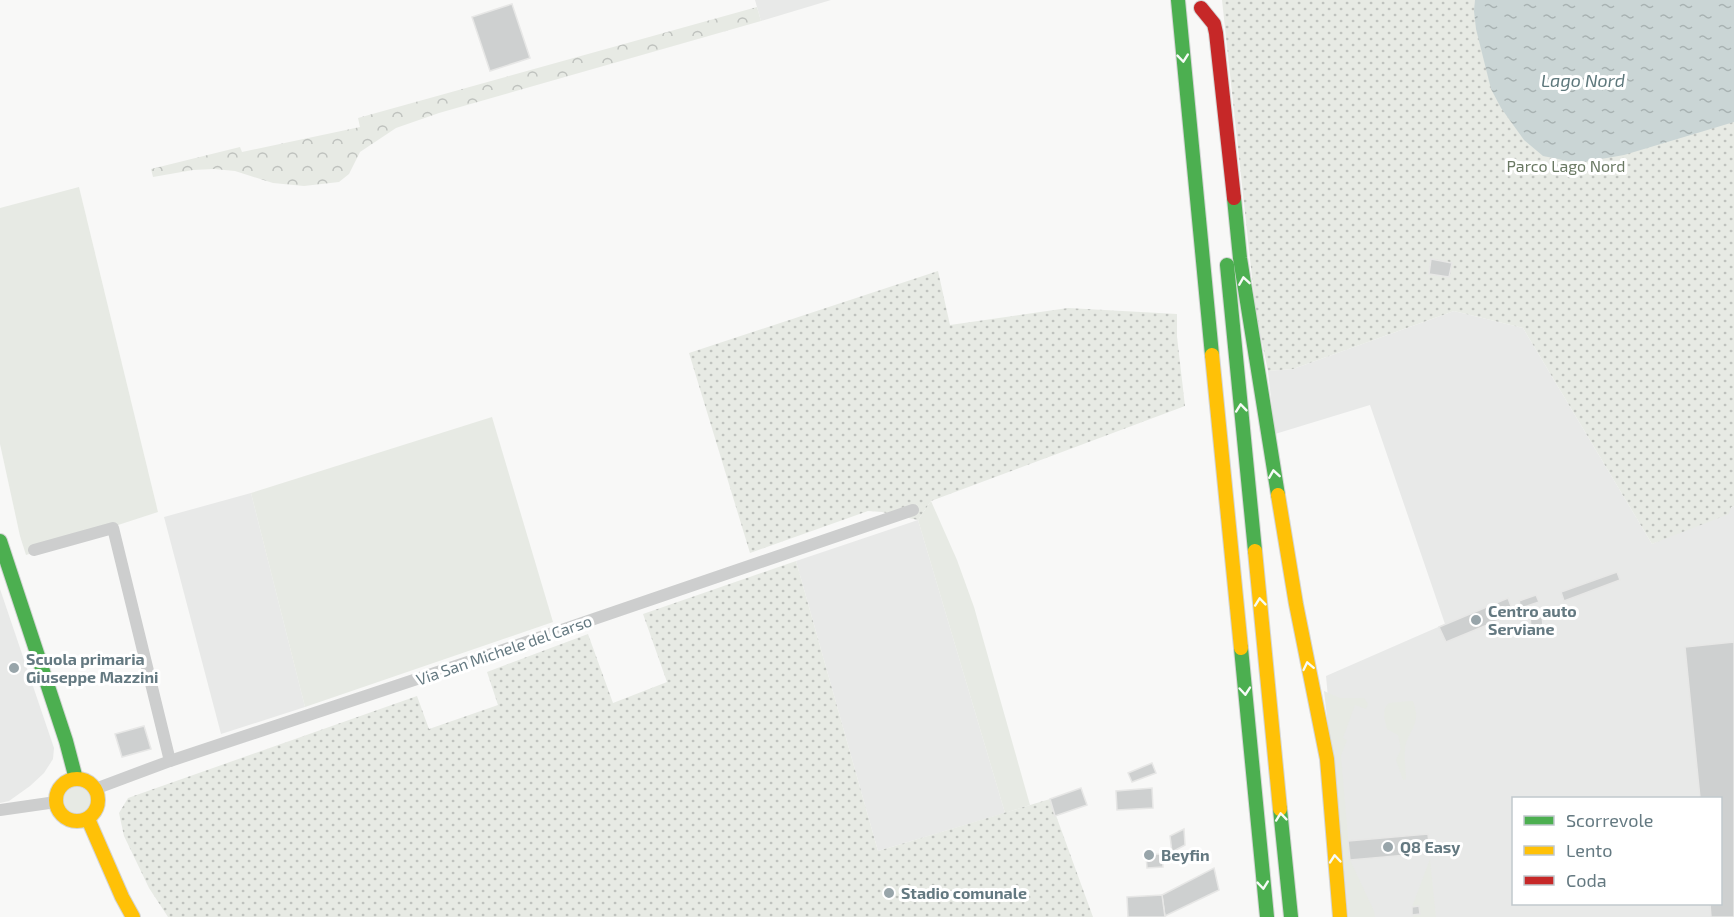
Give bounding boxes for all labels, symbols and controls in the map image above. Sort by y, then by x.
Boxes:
one-way arrow [1176,54,1189,63]
water label: Lago Nord [1541,69,1625,91]
park label: Parco Lago Nord [1506,156,1626,175]
one-way arrow [1238,277,1250,286]
one-way arrow [1235,403,1248,413]
one-way arrow [1268,469,1281,479]
one-way arrow [1254,597,1267,607]
place label: Centro auto Serviane [1488,601,1577,638]
street label: Via San Michele del Carso [414,611,594,689]
marker: Centro auto Serviane [1469,613,1483,627]
place label: Scuola primaria Giuseppe Mazzini [26,649,159,686]
marker: Scuola primaria Giuseppe Mazzini [7,661,21,675]
one-way arrow [1302,661,1315,671]
one-way arrow [1238,687,1251,696]
legend [1512,797,1722,905]
text: Scorrevole [1566,809,1653,831]
one-way arrow [1275,812,1288,822]
place label: Q8 Easy [1400,837,1460,857]
text: Lento [1566,839,1612,861]
marker: Q8 Easy [1381,840,1395,854]
place label: Beyfin [1161,845,1210,865]
marker: Beyfin [1142,848,1156,862]
one-way arrow [1329,854,1342,863]
text: Coda [1566,869,1607,891]
one-way arrow [1256,881,1269,890]
place label: Stadio comunale [901,883,1027,902]
marker: Stadio comunale [882,886,896,900]

